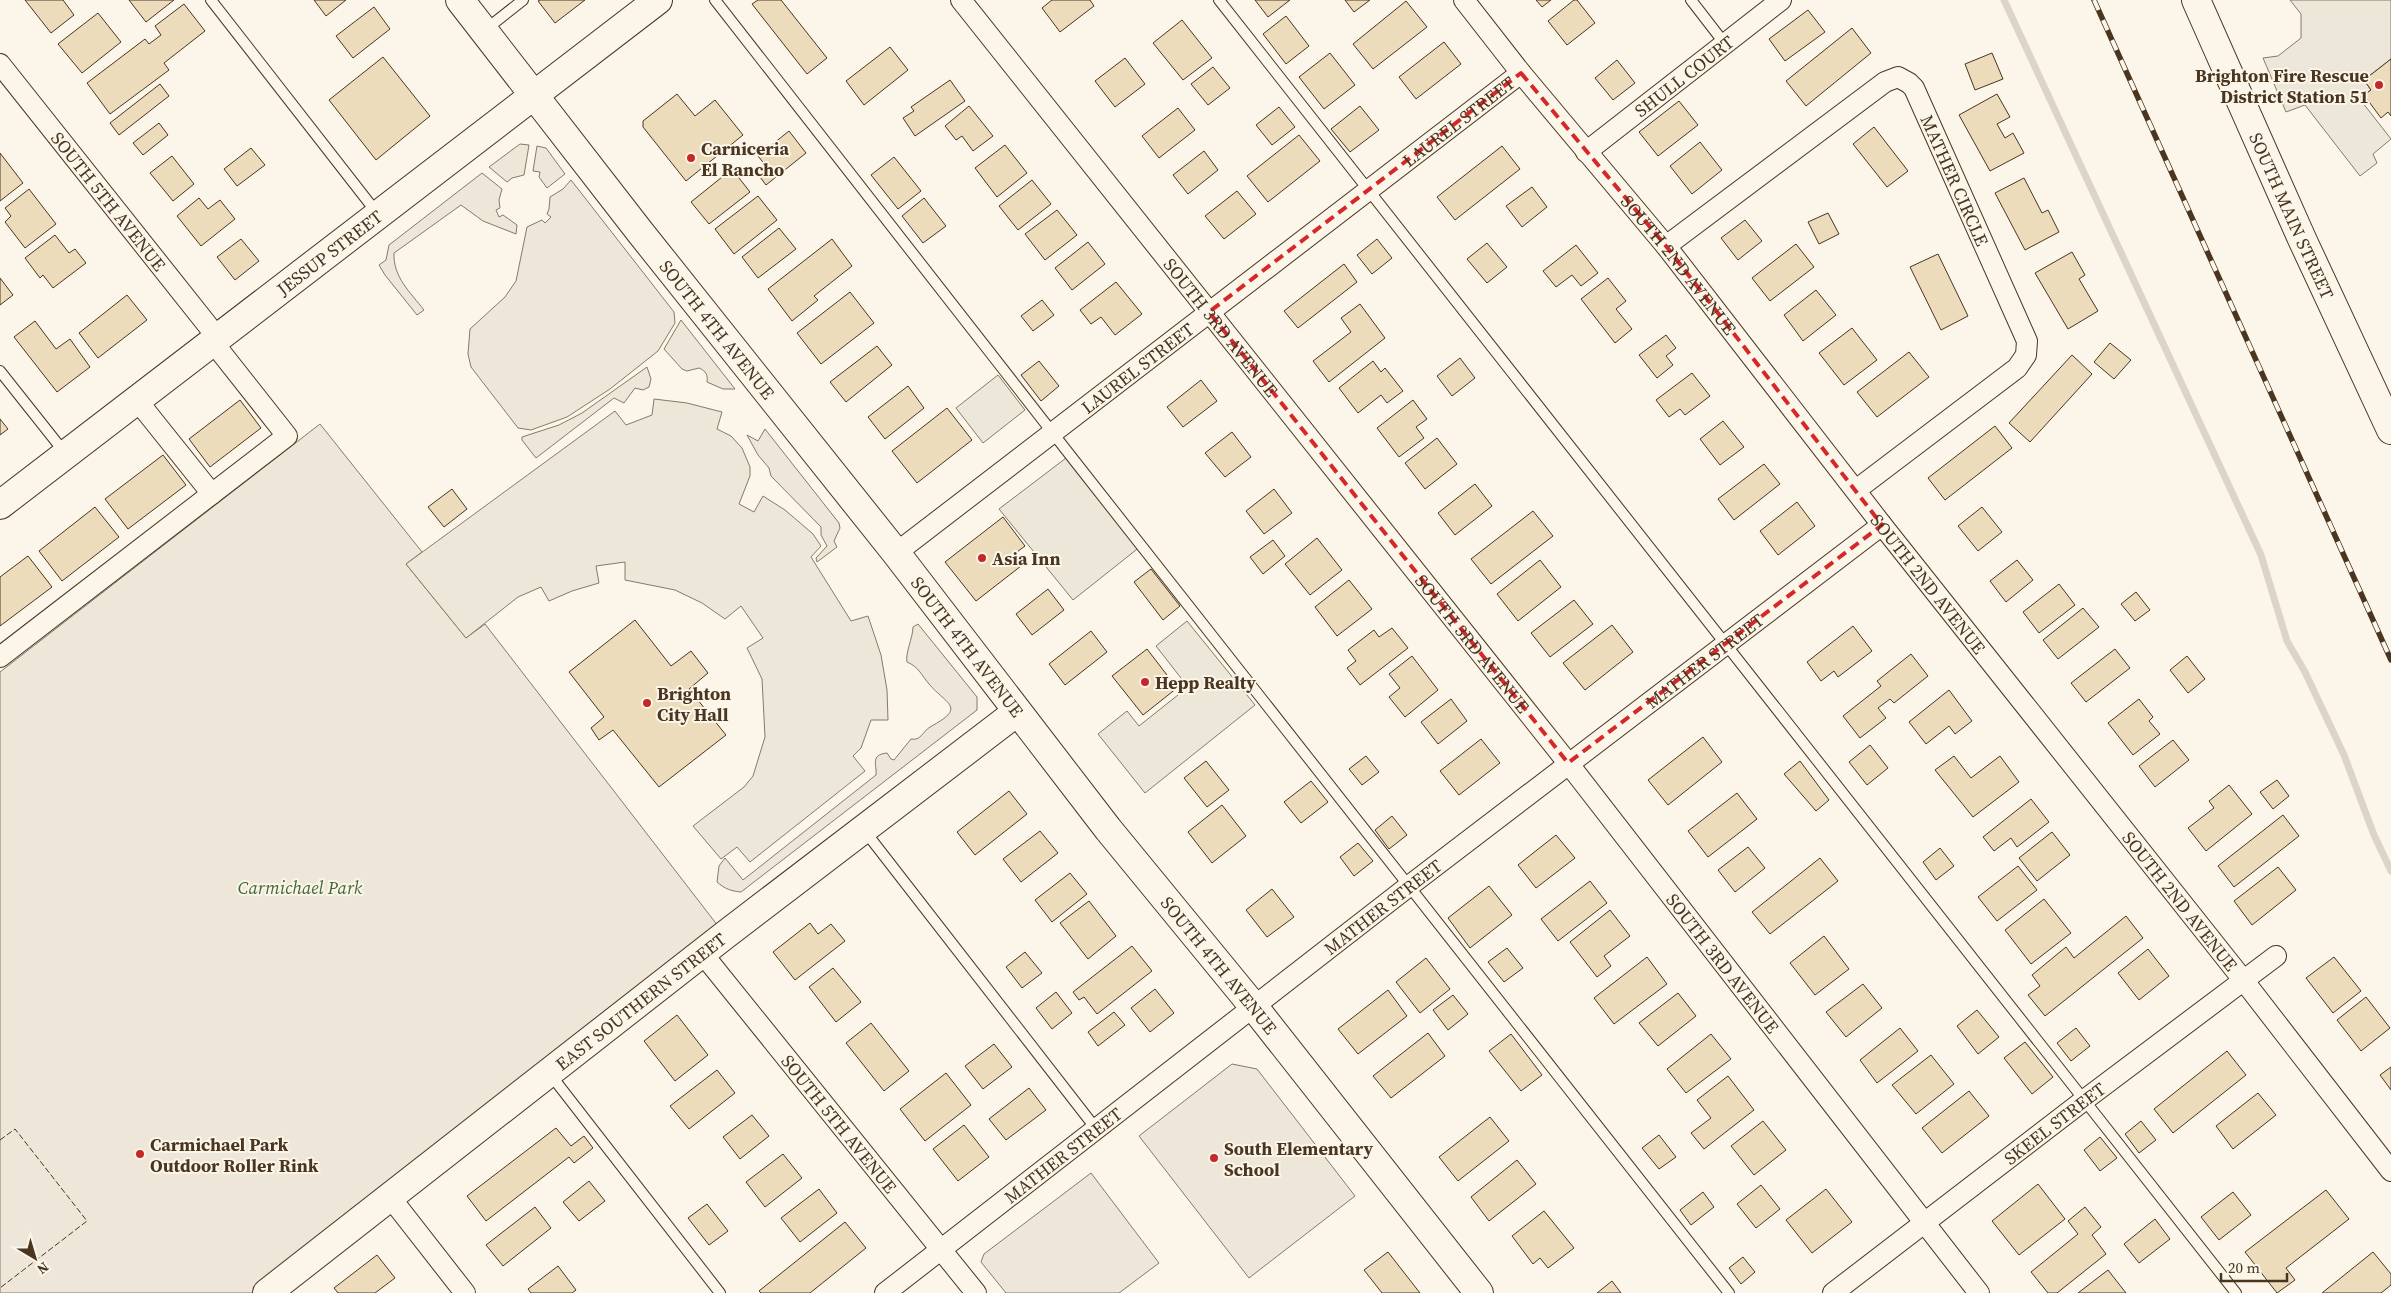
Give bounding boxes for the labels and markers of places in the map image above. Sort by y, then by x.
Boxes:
place label: Brighton Fire Rescue District Station 51 [2195,63,2369,109]
marker: Brighton Fire Rescue District Station 51 [2373,79,2385,91]
place label: Carniceria El Rancho [701,136,789,182]
marker: Carniceria El Rancho [685,152,697,164]
place label: Asia Inn [992,546,1061,571]
marker: Asia Inn [976,552,988,564]
place label: Hepp Realty [1155,670,1256,695]
marker: Hepp Realty [1139,676,1151,688]
place label: Brighton City Hall [657,681,731,727]
marker: Brighton City Hall [641,697,653,709]
place label: Carmichael Park Outdoor Roller Rink [150,1132,319,1178]
place label: South Elementary School [1224,1136,1373,1182]
marker: Carmichael Park Outdoor Roller Rink [134,1148,146,1160]
marker: South Elementary School [1208,1152,1220,1164]

